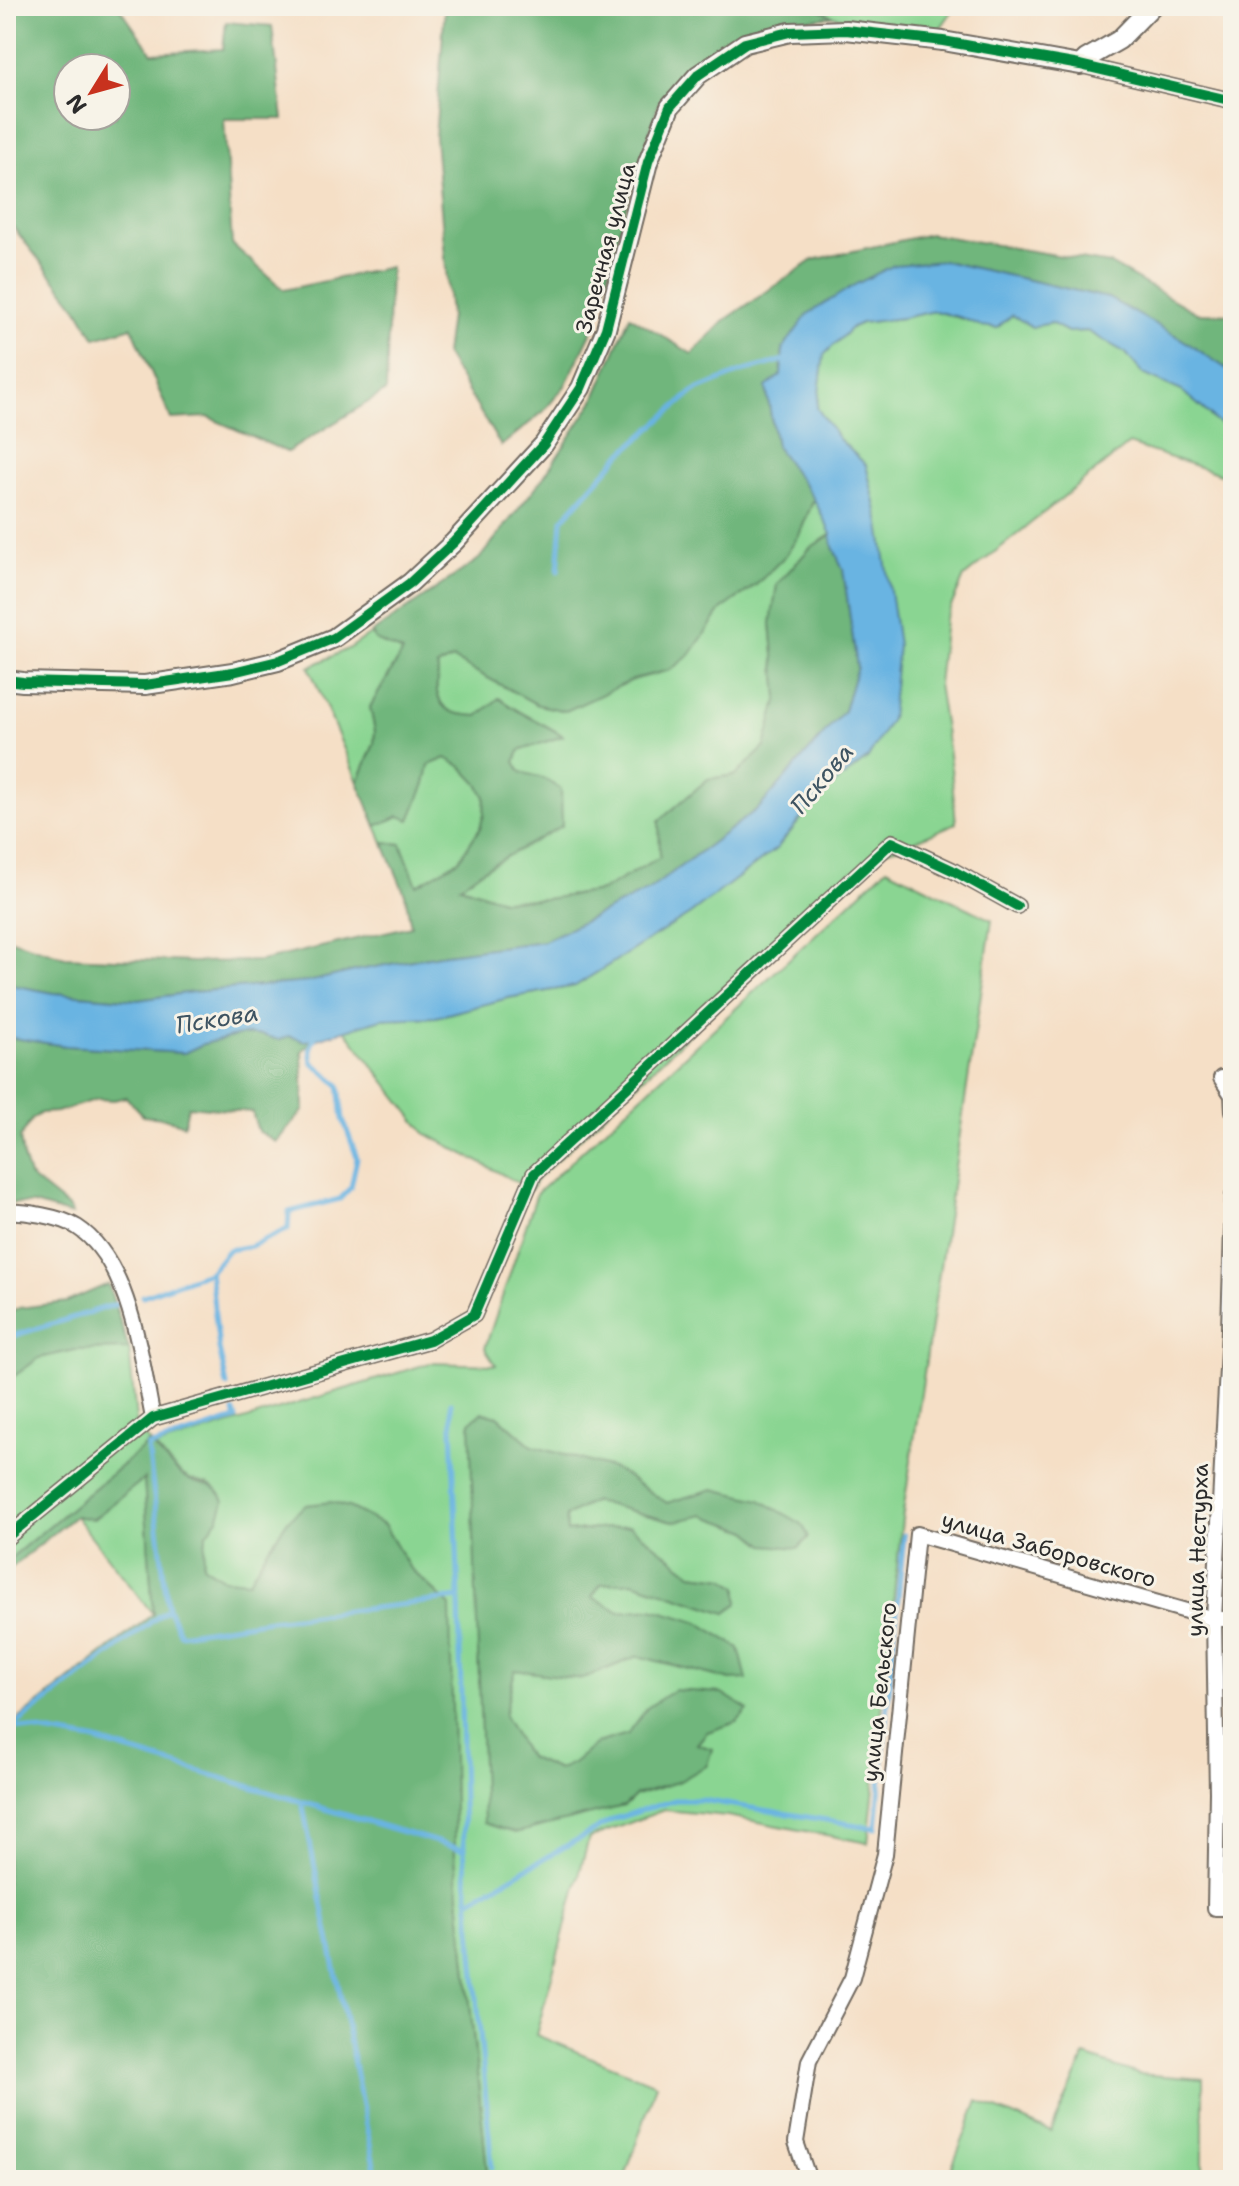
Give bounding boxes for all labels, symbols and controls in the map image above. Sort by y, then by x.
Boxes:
north arrow [52,52,132,132]
text: N [60,88,93,119]
street label: Заречная улица [569,159,642,337]
water label: Пскова [783,737,861,821]
water label: Пскова [174,997,260,1041]
street label: улица Нестурха [1180,1462,1215,1637]
street label: улица Заборовского [938,1505,1159,1594]
street label: улица Бельского [856,1601,903,1784]

